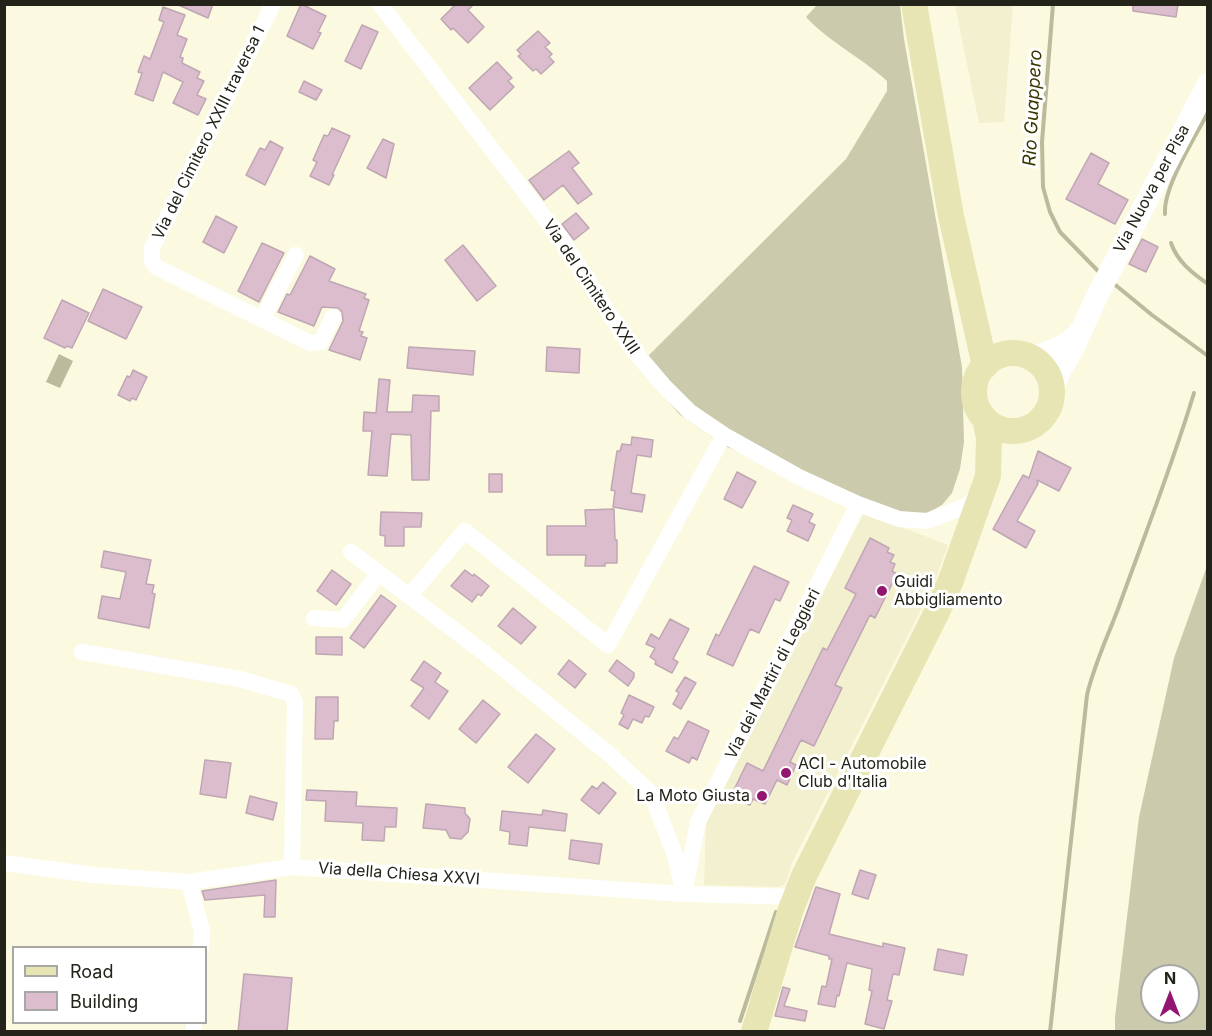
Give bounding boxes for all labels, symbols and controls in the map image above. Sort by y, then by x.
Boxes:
street label: Via del Cimitero XXIII traversa 1 [149,23,269,243]
water label: Rio Guappero [1019,49,1047,167]
street label: Via Nuova per Pisa [1110,121,1194,257]
street label: Via del Cimitero XXIII [539,216,643,358]
place label: Guidi Abbigliamento [894,572,1003,610]
marker: Guidi Abbigliamento [875,584,889,598]
street label: Via dei Martiri di Leggieri [722,585,824,763]
place label: ACI - Automobile Club d'Italia [798,754,926,792]
marker: ACI - Automobile Club d'Italia [779,766,793,780]
place label: La Moto Giusta [636,786,750,806]
marker: La Moto Giusta [755,789,769,803]
street label: Via della Chiesa XXVI [317,859,481,889]
legend [12,946,207,1024]
text: Road [70,961,113,982]
north arrow [1140,964,1200,1024]
text: N [1164,968,1176,988]
text: Building [70,991,138,1012]

